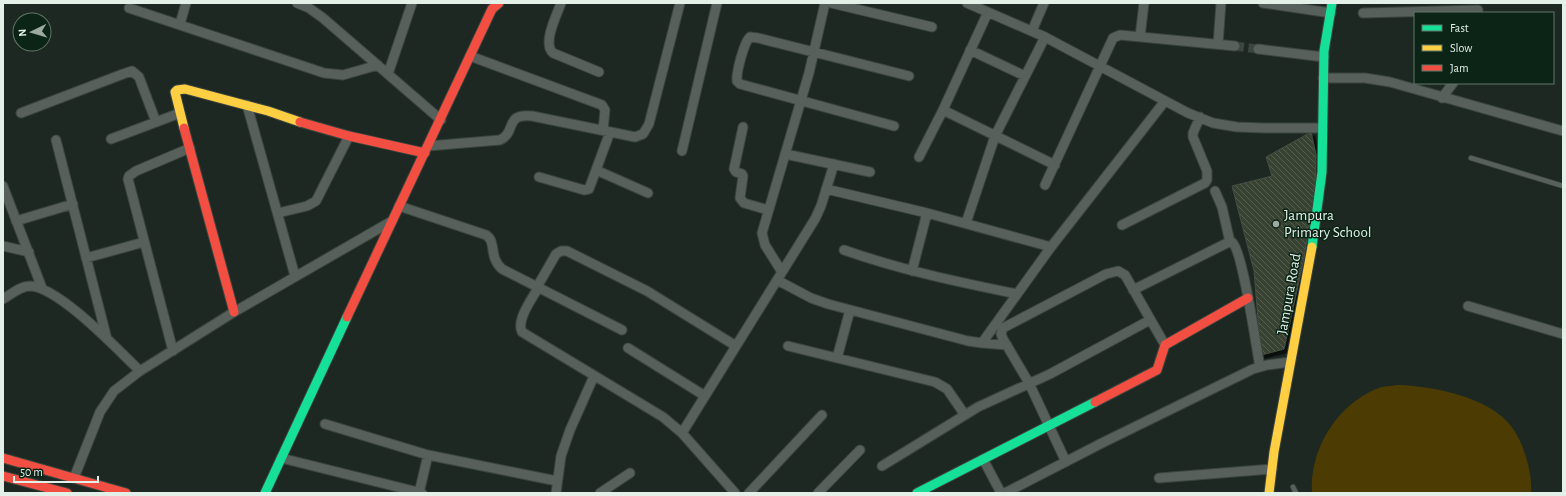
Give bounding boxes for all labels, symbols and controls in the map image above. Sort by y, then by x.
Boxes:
north arrow [12,12,52,52]
legend [1414,12,1554,84]
text: Fast [1450,22,1469,34]
text: N [17,29,28,37]
text: Slow [1450,42,1472,54]
text: Jam [1450,62,1469,74]
place label: Jampura Primary School [1284,208,1372,240]
marker: Jampura Primary School [1271,219,1281,229]
street label: Jampura Road [1274,252,1304,336]
scale bar [14,458,98,484]
text: 50 m [20,466,43,478]

